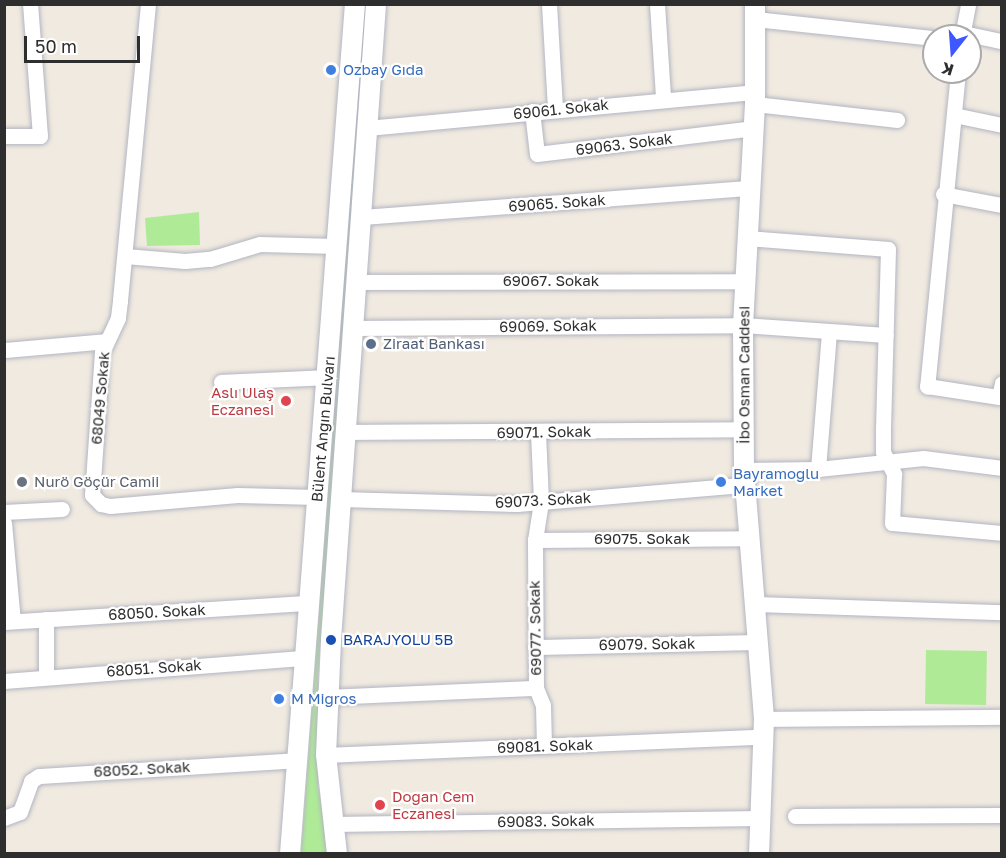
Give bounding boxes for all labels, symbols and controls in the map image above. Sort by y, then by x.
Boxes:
scale bar [27,24,142,62]
north arrow [922,24,982,84]
text: 50 m [35,35,77,57]
text: K [939,58,956,81]
place label: Ozbay Gıda [343,61,423,79]
marker: Ozbay Gıda [324,63,338,77]
street label: 69061. Sokak [512,95,610,123]
street label: 69063. Sokak [575,129,673,159]
street label: 69065. Sokak [508,191,606,215]
street label: 69067. Sokak [503,272,599,290]
street label: İbo Osman Caddesi [735,306,753,444]
street label: 69069. Sokak [499,316,597,336]
place label: Ziraat Bankası [383,335,485,353]
marker: Ziraat Bankası [364,337,378,351]
street label: 68049 Sokak [87,351,113,445]
street label: Bülent Angın Bulvarı [308,355,338,503]
place label: Aslı Ulaş Eczanesi [211,383,274,418]
marker: Aslı Ulaş Eczanesi [279,394,293,408]
street label: 69071. Sokak [496,422,592,442]
place label: Bayramoğlu Market [733,464,819,499]
place label: Nurö Göçür Camii [34,473,159,491]
marker: Nurö Göçür Camii [15,475,29,489]
marker: Bayramoğlu Market [714,475,728,489]
street label: 69073. Sokak [494,488,592,512]
street label: 69075. Sokak [594,530,690,548]
street label: 69077. Sokak [525,580,545,676]
street label: 68050. Sokak [108,600,206,624]
place label: BARAJYOLU 5B [343,631,453,649]
marker: BARAJYOLU 5B [324,633,338,647]
street label: 69079. Sokak [599,634,695,654]
street label: 68051. Sokak [106,656,202,680]
place label: M Migros [291,690,356,708]
marker: M Migros [272,692,286,706]
street label: 69081. Sokak [497,735,593,757]
street label: 68052. Sokak [93,757,191,781]
place label: Doğan Cem Eczanesi [392,787,474,822]
marker: Doğan Cem Eczanesi [373,798,387,812]
street label: 69083. Sokak [497,811,595,831]

